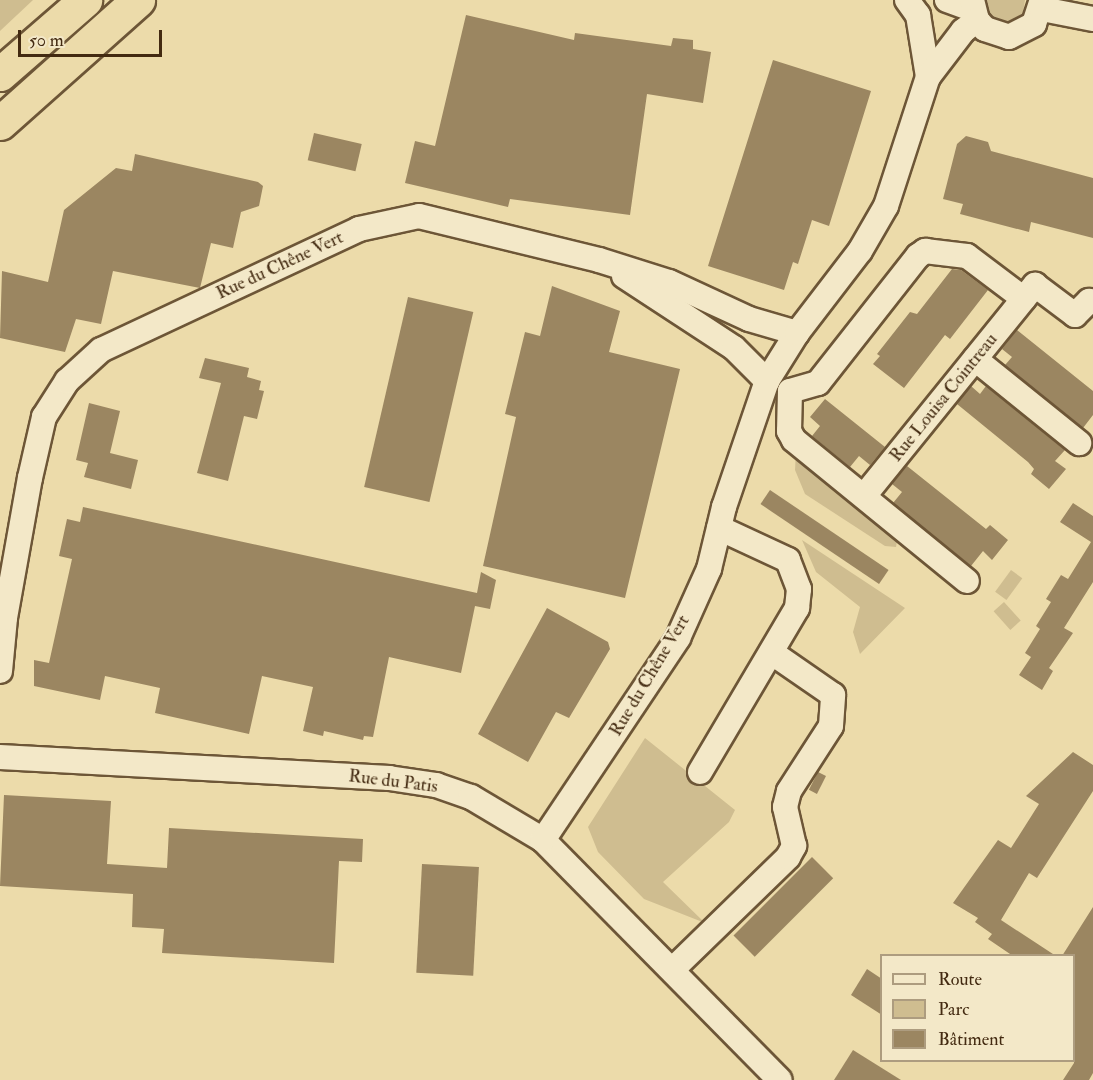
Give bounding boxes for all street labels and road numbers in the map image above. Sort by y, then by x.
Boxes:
street label: Rue du Chêne Vert [213,227,347,305]
street label: Rue Louisa Cointreau [886,329,1002,467]
street label: Rue du Chêne Vert [605,612,695,740]
street label: Rue du Patis [347,766,439,798]

